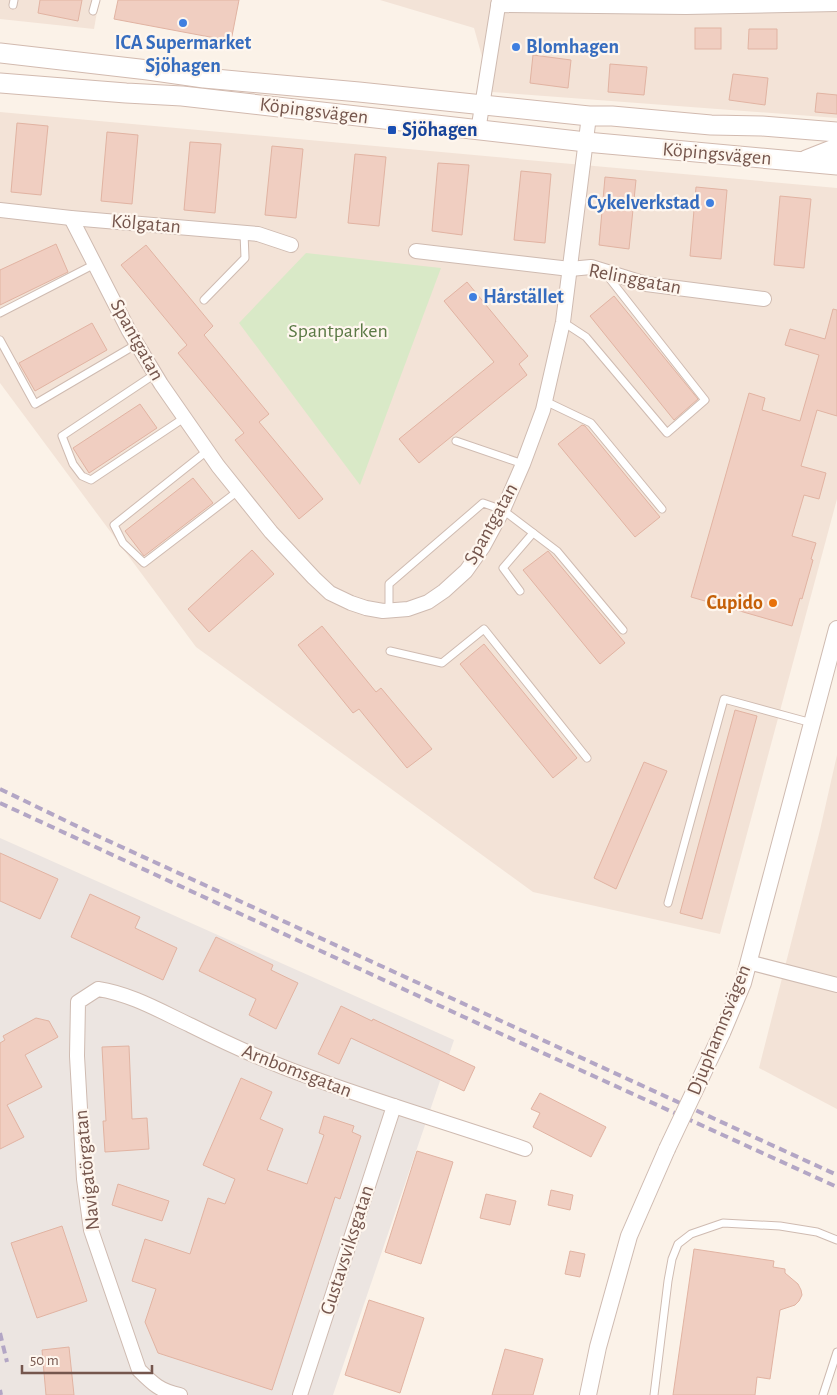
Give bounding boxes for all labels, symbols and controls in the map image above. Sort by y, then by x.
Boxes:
marker: ICA Supermarket Sjöhagen [177,17,189,29]
place label: ICA Supermarket Sjöhagen [115,33,251,76]
place label: Blomhagen [526,37,619,57]
marker: Blomhagen [510,41,522,53]
street label: Köpingsvägen [258,94,370,128]
place label: Sjöhagen [402,120,478,140]
marker: Sjöhagen [386,124,398,136]
street label: Köpingsvägen [662,139,772,169]
place label: Cykelverkstad [587,193,700,213]
marker: Cykelverkstad [704,197,716,209]
street label: Kölgatan [110,211,182,237]
street label: Relinggatan [587,260,683,298]
place label: Hårstället [483,287,564,307]
marker: Hårstället [467,291,479,303]
street label: Spantgatan [107,296,167,384]
park label: Spantparken [288,321,388,341]
street label: Spantgatan [461,480,521,568]
place label: Cupido [706,593,763,613]
marker: Cupido [767,597,779,609]
street label: Djuphamnsvägen [684,962,754,1098]
street label: Arnbomsgatan [239,1041,355,1101]
street label: Navigatörgatan [71,1109,103,1231]
street label: Gustavsviksgatan [317,1183,377,1317]
scale bar [22,1342,152,1374]
text: 50 m [30,1353,59,1368]

